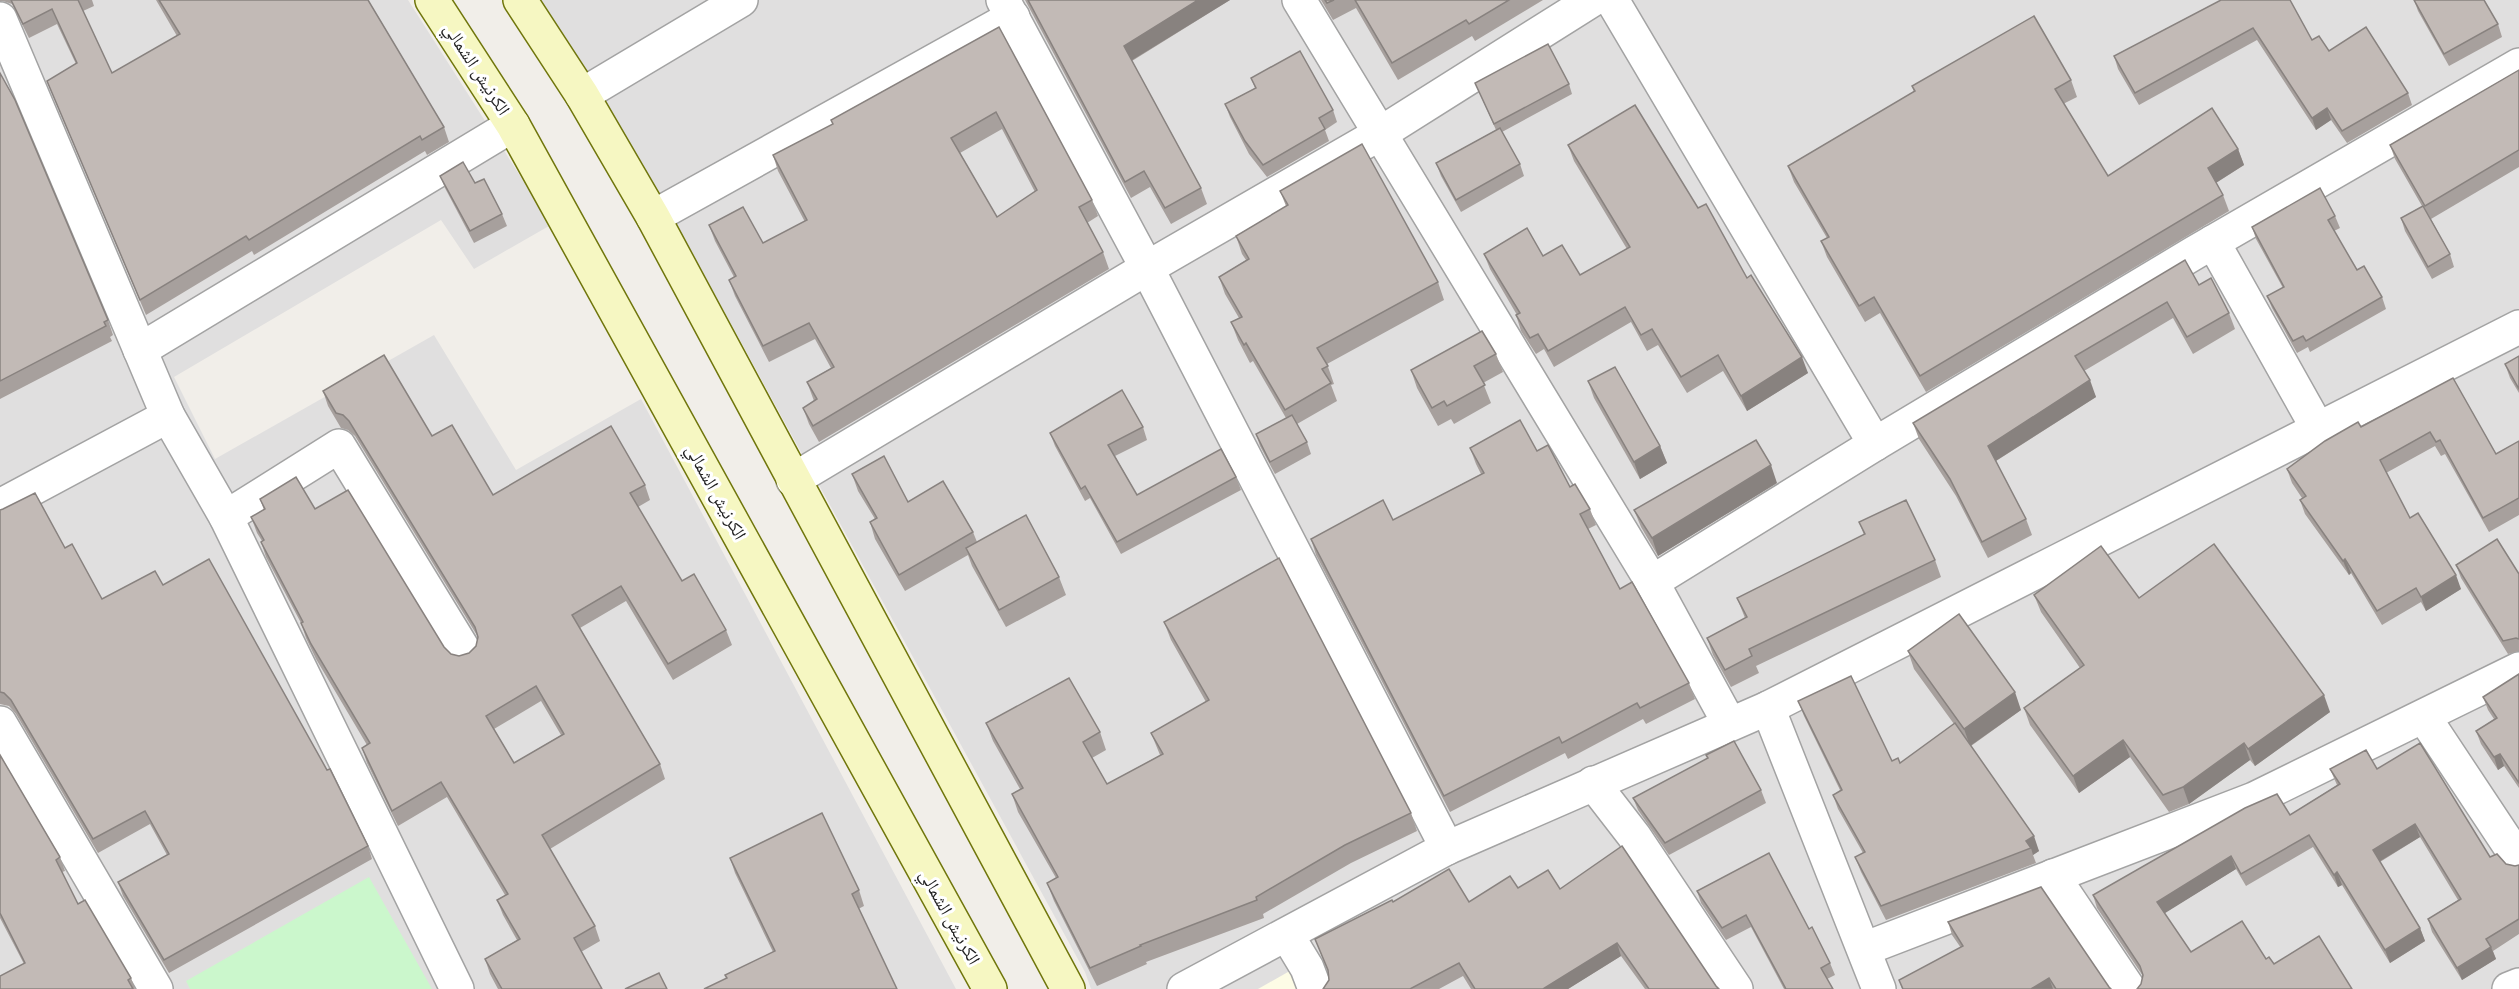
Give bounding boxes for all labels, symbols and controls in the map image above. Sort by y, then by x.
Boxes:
street label: الكرنيش الشمالي [436,19,515,121]
street label: الكرنيش الشمالي [678,441,751,545]
street label: الكرنيش الشمالي [912,866,985,970]

